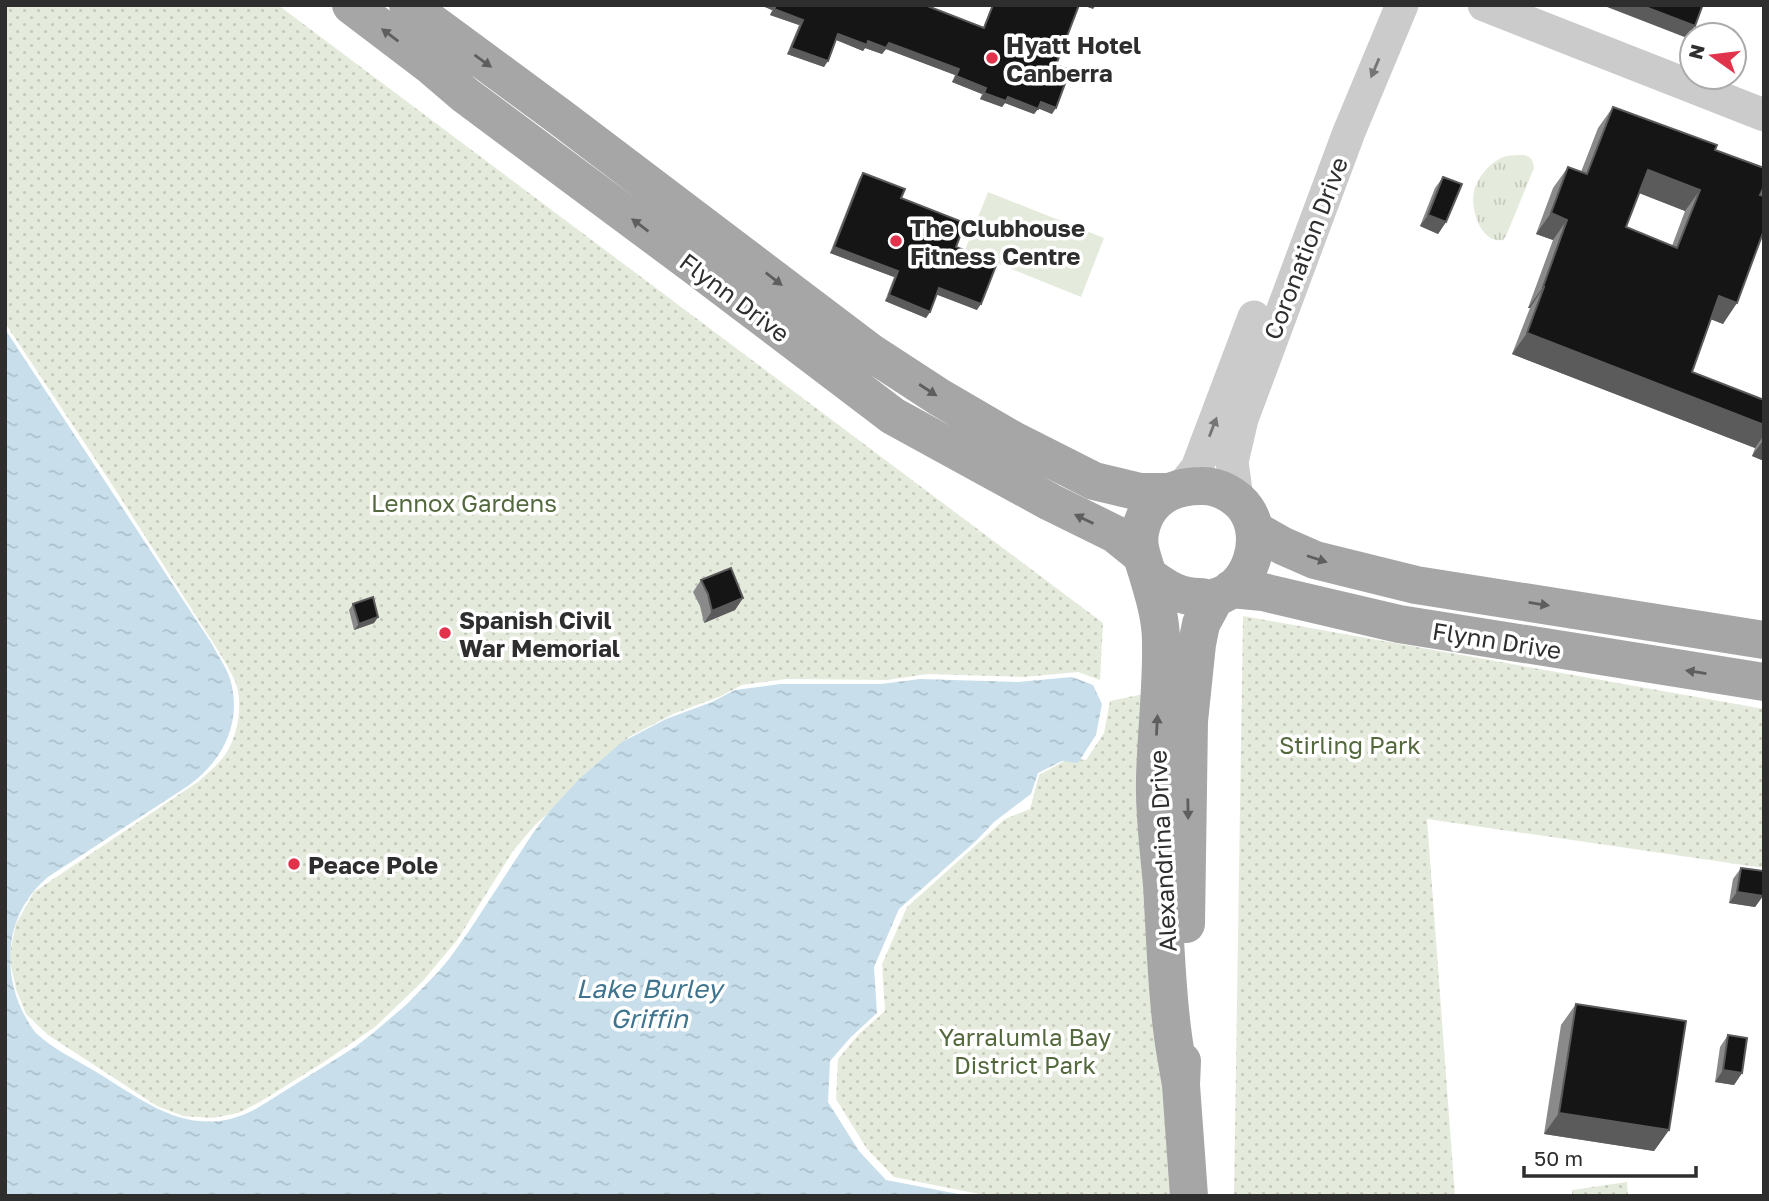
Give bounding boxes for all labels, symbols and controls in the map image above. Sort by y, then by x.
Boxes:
north arrow [1678,21,1748,91]
one-way arrow [381,29,399,43]
place label: Hyatt Hotel Canberra [1006,30,1141,87]
text: N [1683,42,1709,62]
marker: Hyatt Hotel Canberra [984,50,1000,66]
one-way arrow [474,53,492,67]
one-way arrow [1370,58,1381,79]
street label: Coronation Drive [1257,153,1353,343]
place label: The Clubhouse Fitness Centre [910,213,1085,270]
one-way arrow [631,218,649,232]
marker: The Clubhouse Fitness Centre [888,233,904,249]
street label: Flynn Drive [674,246,796,348]
one-way arrow [765,271,783,285]
one-way arrow [918,383,937,396]
one-way arrow [1207,416,1218,437]
park label: Lennox Gardens [371,488,557,517]
one-way arrow [1074,513,1094,525]
one-way arrow [1306,554,1327,565]
one-way arrow [1529,599,1551,610]
place label: Spanish Civil War Memorial [459,605,620,662]
street label: Flynn Drive [1431,616,1563,664]
marker: Spanish Civil War Memorial [437,625,453,641]
one-way arrow [1685,666,1707,677]
one-way arrow [1152,713,1163,735]
park label: Stirling Park [1279,730,1421,759]
street label: Alexandrina Drive [1142,749,1182,953]
one-way arrow [1182,798,1193,820]
place label: Peace Pole [308,850,438,879]
marker: Peace Pole [286,856,302,872]
water label: Lake Burley Griffin [576,973,725,1034]
park label: Yarralumla Bay District Park [939,1022,1111,1079]
scale bar [1524,1134,1696,1178]
text: 50 m [1534,1145,1583,1171]

